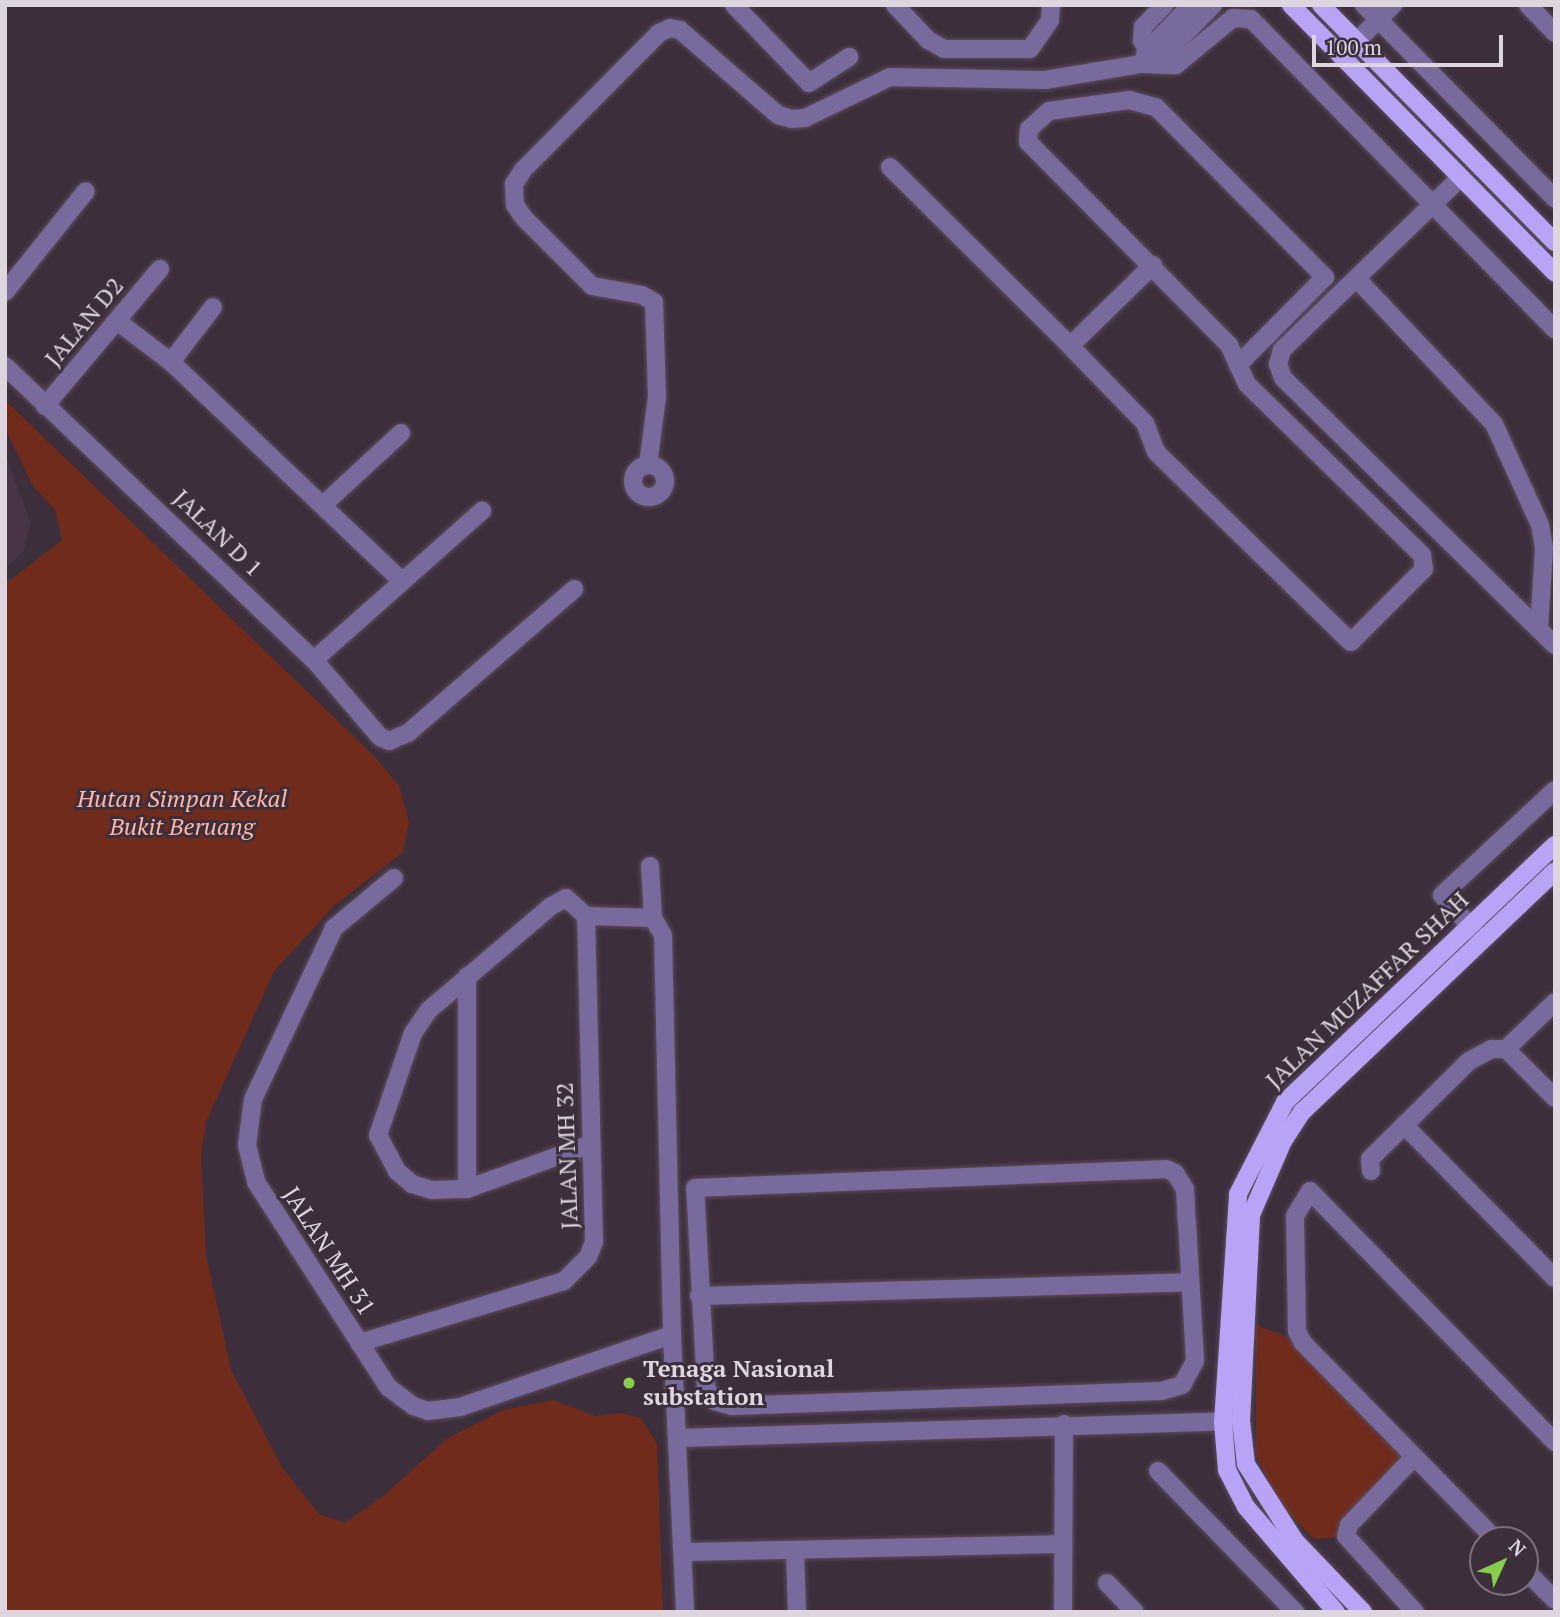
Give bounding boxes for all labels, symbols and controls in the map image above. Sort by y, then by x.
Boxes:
scale bar [1315,21,1506,65]
text: 100 m [1325,33,1382,61]
street label: JALAN D2 [38,272,130,372]
street label: JALAN D 1 [167,483,269,583]
park label: Hutan Simpan Kekal Bukit Beruang [77,785,287,841]
street label: JALAN MUZAFFAR SHAH [1259,885,1475,1095]
street label: JALAN MH 32 [550,1082,584,1230]
street label: JALAN MH 31 [277,1181,381,1321]
place label: Tenaga Nasional substation [643,1355,834,1411]
marker: Tenaga Nasional substation [621,1375,637,1391]
north arrow [1469,1526,1539,1596]
text: N [1504,1533,1532,1561]

